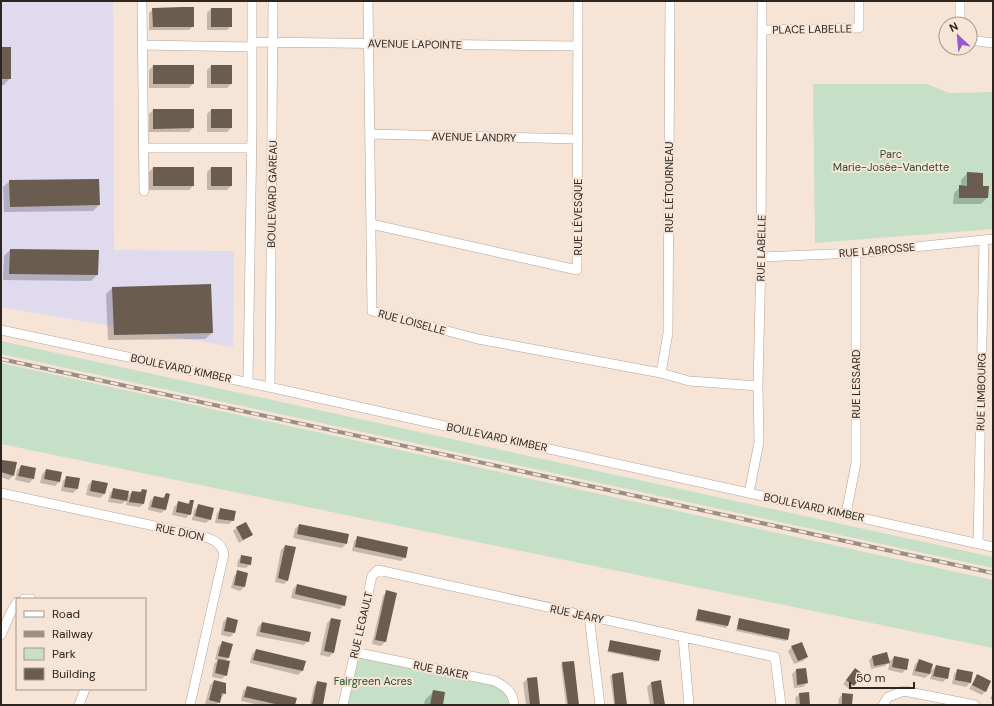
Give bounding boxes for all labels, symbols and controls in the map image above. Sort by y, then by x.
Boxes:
north arrow [938,16,978,56]
text: N [947,19,960,35]
street label: PLACE LABELLE [772,21,852,37]
street label: AVENUE LAPOINTE [368,36,462,52]
street label: AVENUE LANDRY [432,129,517,145]
street label: BOULEVARD GAREAU [264,140,280,248]
street label: RUE LÉTOURNEAU [662,142,676,232]
park label: Parc Marie-Josée-Vandette [833,147,949,174]
street label: RUE LÉVESQUE [571,179,585,255]
street label: RUE LABELLE [753,215,769,281]
street label: RUE LABROSSE [838,240,916,260]
street label: RUE LOISELLE [377,306,447,338]
street label: RUE LESSARD [849,349,863,419]
street label: BOULEVARD KIMBER [129,350,233,386]
street label: RUE LIMBOURG [973,353,989,431]
street label: BOULEVARD KIMBER [445,419,549,455]
street label: BOULEVARD KIMBER [762,489,866,525]
street label: RUE DION [155,520,205,544]
street label: RUE LEGAULT [347,590,375,660]
legend [16,598,146,690]
street label: RUE JEARY [549,601,606,627]
text: Road [52,606,80,622]
text: Railway [52,626,93,642]
text: Park [52,646,76,662]
street label: RUE BAKER [412,658,470,682]
scale bar [850,664,914,690]
text: Building [52,666,96,682]
text: 50 m [856,670,885,686]
park label: Fairgreen Acres [334,674,412,688]

